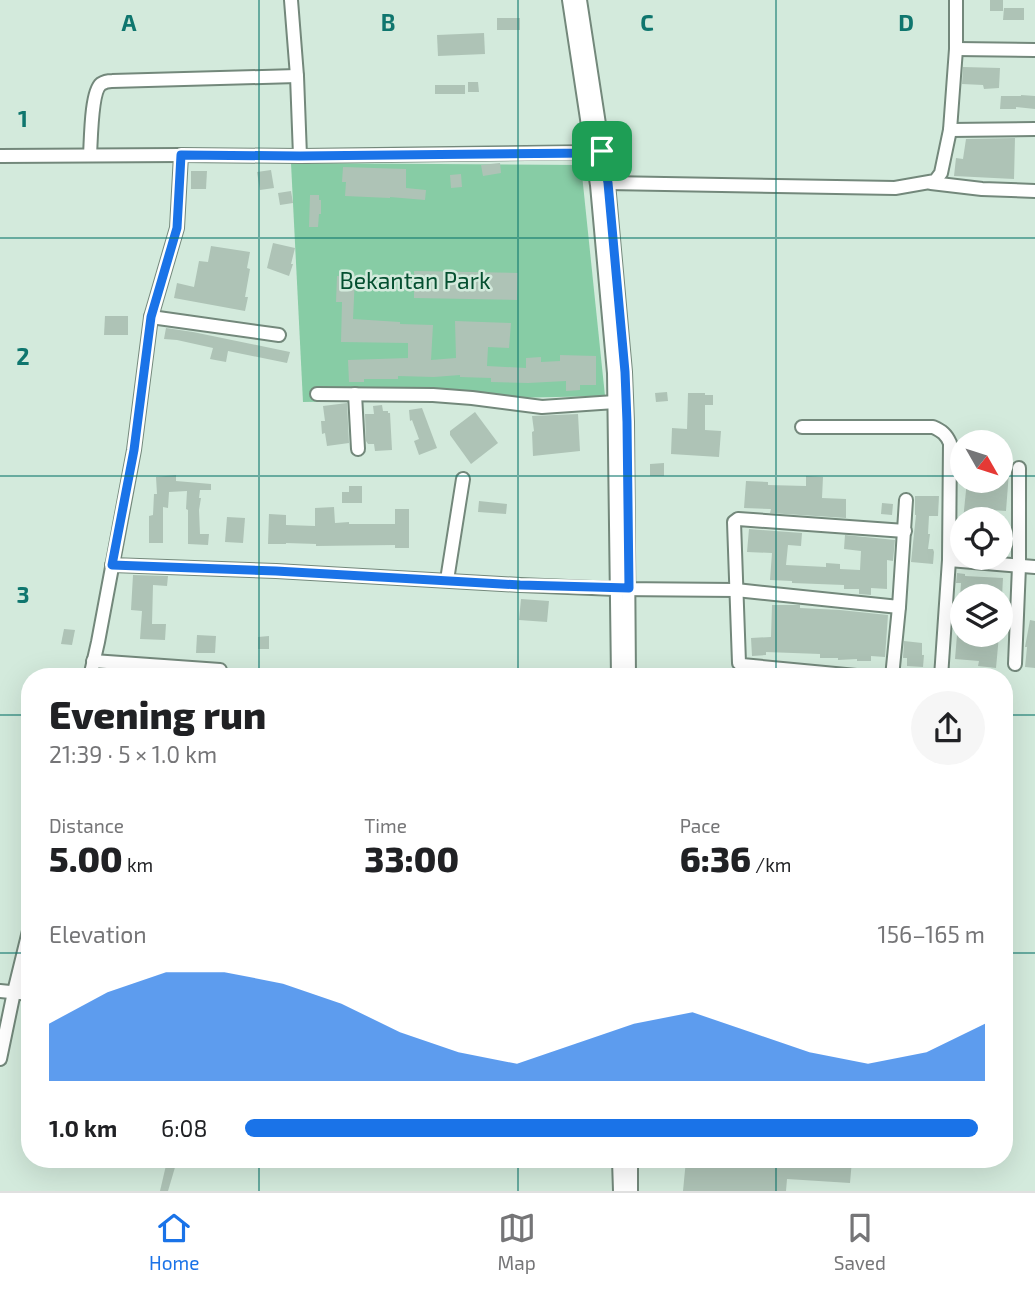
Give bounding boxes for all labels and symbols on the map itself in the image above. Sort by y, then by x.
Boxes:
text: A [121,8,137,36]
text: B [381,8,395,36]
text: C [640,8,654,36]
text: D [898,8,914,36]
text: 1 [18,104,28,132]
pin [572,121,632,181]
park label: Bekantan Park [339,266,491,294]
text: 2 [16,342,30,370]
north arrow [950,430,1013,494]
text: 3 [16,580,30,608]

